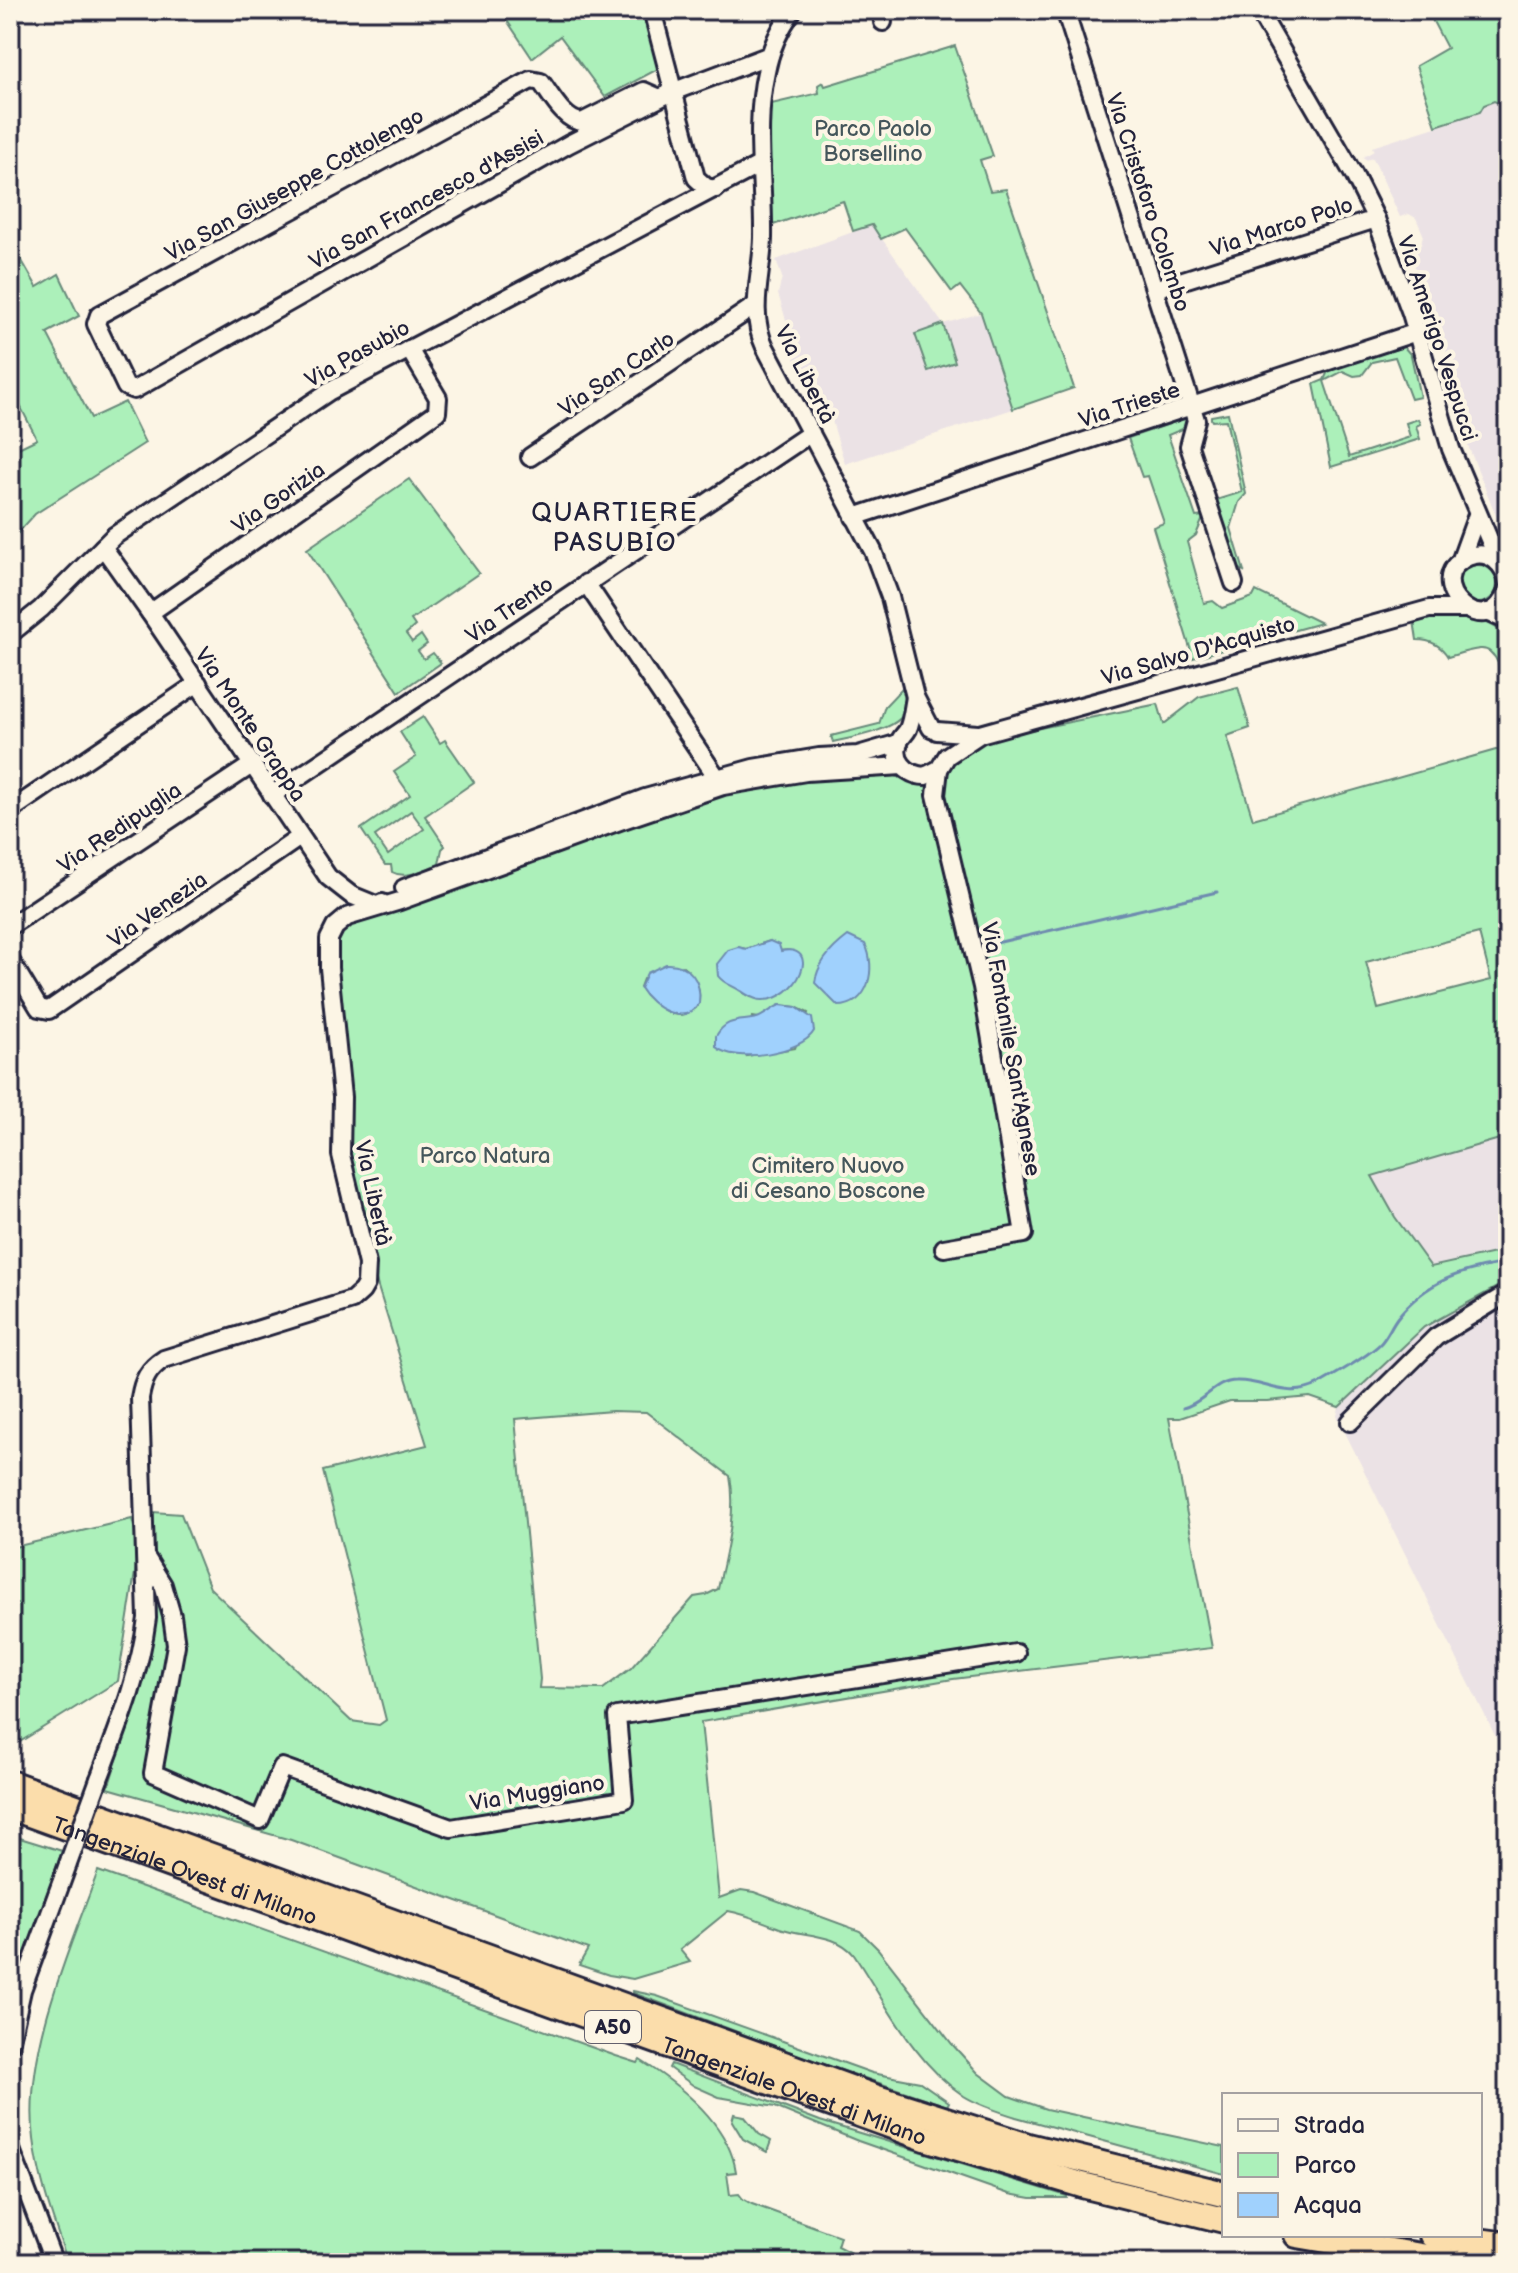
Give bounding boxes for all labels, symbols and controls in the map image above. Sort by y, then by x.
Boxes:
street label: Via Cristoforo Colombo [1099,90,1196,315]
street label: Via San Giuseppe Cottolengo [161,103,429,268]
park label: Parco Paolo Borsellino [814,116,932,168]
street label: Via San Francesco d'Assisi [305,125,549,276]
street label: Via Marco Polo [1206,192,1356,263]
street label: Via Amerigo Vespucci [1391,232,1483,445]
street label: Via Pasubio [301,314,415,394]
street label: Via Libertà [768,321,841,429]
street label: Via San Carlo [554,326,680,423]
street label: Via Trieste [1075,376,1183,434]
street label: Via Gorizia [227,456,331,540]
district label: QUARTIERE PASUBIO [531,498,699,559]
street label: Via Trento [461,571,559,649]
street label: Via Salvo D'Acquisto [1098,611,1298,692]
street label: Via Monte Grappa [188,642,311,807]
street label: Via Redipuglia [53,777,187,880]
street label: Via Venezia [103,866,213,954]
street label: Via Fontanile Sant'Agnese [975,920,1046,1178]
street label: Via Libertà [348,1138,397,1249]
park label: Parco Natura [420,1143,550,1170]
park label: Cimitero Nuovo di Cesano Boscone [731,1153,925,1205]
street label: Via Muggiano [468,1769,607,1817]
street label: Tangenziale Ovest di Milano [48,1811,320,1932]
road number: A50 [585,2011,641,2043]
street label: Tangenziale Ovest di Milano [658,2032,930,2152]
legend [1222,2093,1482,2237]
text: Strada [1294,2111,1365,2140]
text: Parco [1294,2151,1356,2180]
text: Acqua [1294,2191,1362,2220]

